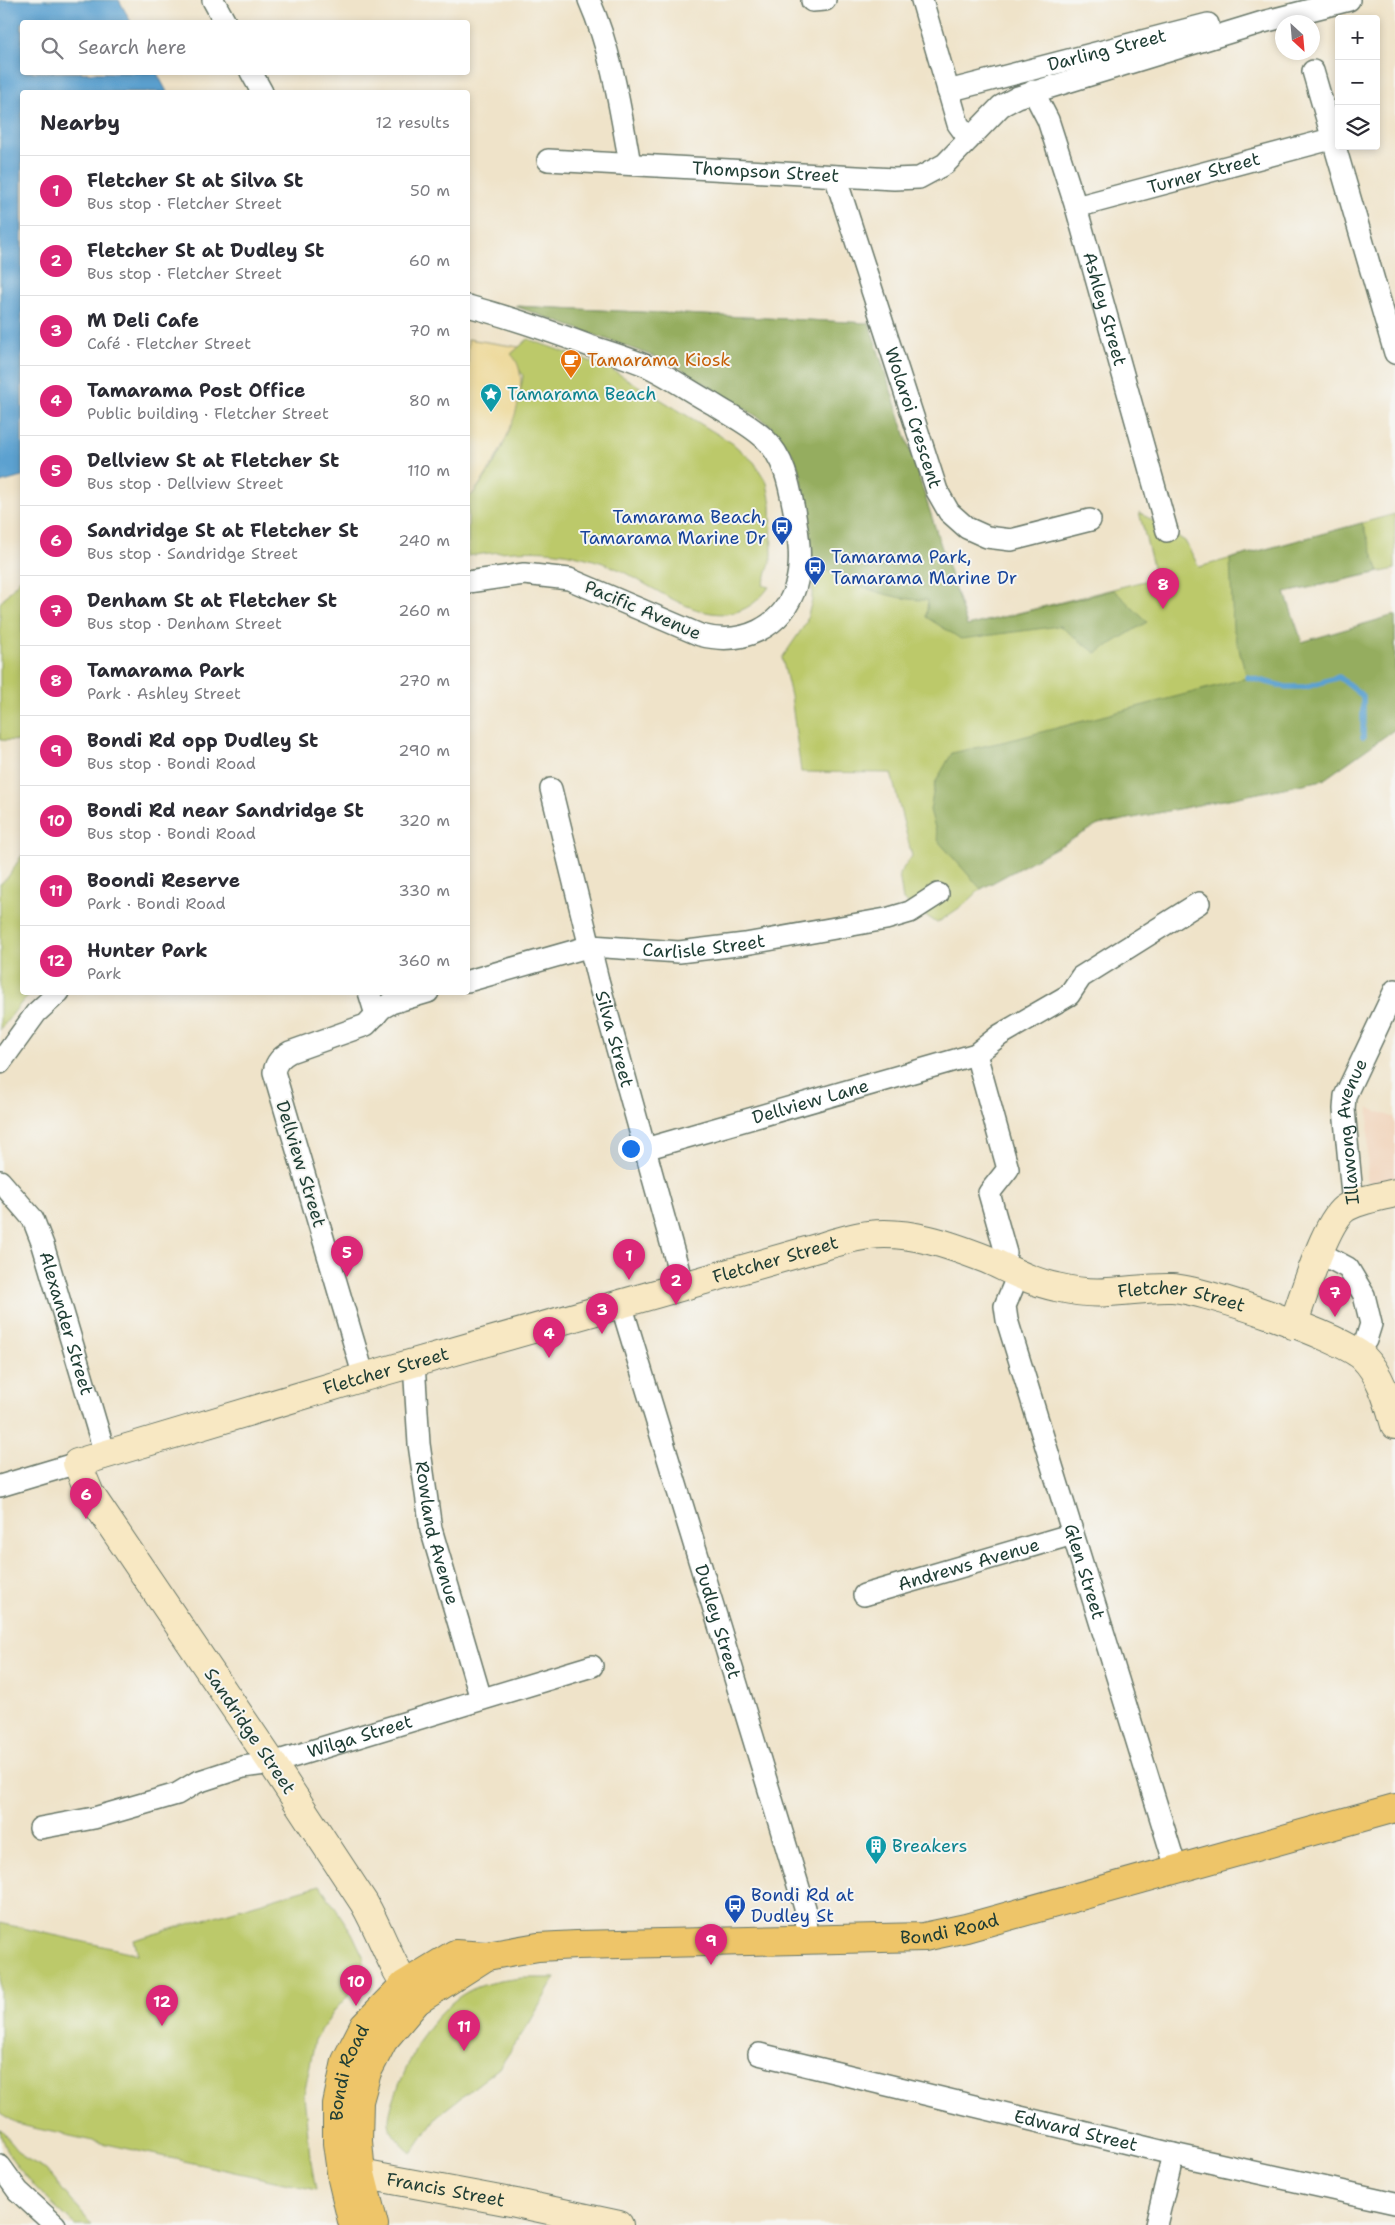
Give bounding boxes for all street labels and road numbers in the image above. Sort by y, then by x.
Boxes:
street label: Darling Street [1045,23,1169,77]
street label: Turner Street [1145,146,1263,199]
street label: Thompson Street [691,156,840,188]
street label: Ashley Street [1077,249,1132,369]
street label: Wolaroi Crescent [879,344,947,492]
street label: Pacific Avenue [581,575,705,645]
street label: Carlisle Street [642,929,767,964]
street label: Silva Street [590,988,639,1090]
street label: Illawong Avenue [1332,1055,1373,1206]
street label: Dellview Lane [749,1073,871,1130]
street label: Dellview Street [270,1098,332,1230]
street label: Fletcher Street [710,1230,841,1289]
street label: Alexander Street [34,1249,99,1398]
street label: Fletcher Street [1117,1276,1248,1318]
street label: Fletcher Street [320,1341,452,1401]
street label: Rowland Avenue [410,1459,465,1608]
street label: Glen Street [1059,1521,1111,1623]
street label: Andrews Avenue [895,1532,1042,1597]
street label: Dudley Street [689,1561,747,1682]
street label: Sandridge Street [199,1663,301,1799]
street label: Wilga Street [304,1709,415,1764]
street label: Bondi Road [900,1907,1001,1950]
street label: Bondi Road [325,2020,375,2121]
street label: Edward Street [1012,2104,1140,2157]
street label: Francis Street [384,2167,507,2213]

